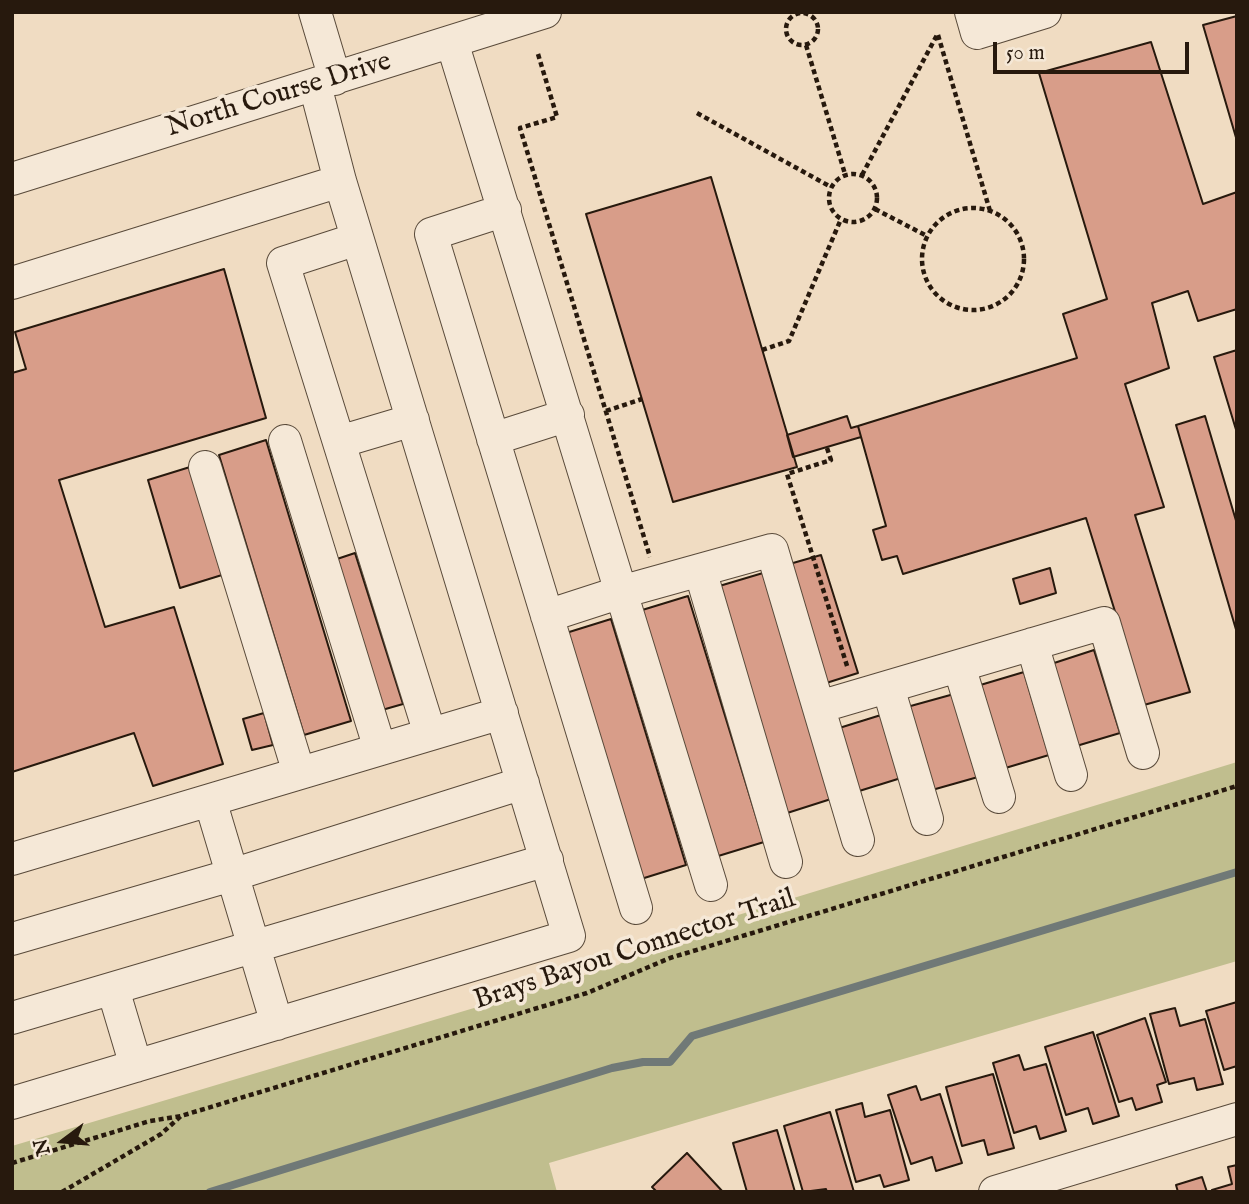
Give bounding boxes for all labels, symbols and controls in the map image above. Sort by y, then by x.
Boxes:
scale bar [997,28,1193,72]
text: 50 m [1006,40,1045,67]
street label: North Course Drive [163,46,395,146]
street label: Brays Bayou Connector Trail [470,883,800,1019]
north arrow [28,1106,98,1176]
text: N [29,1136,57,1158]

